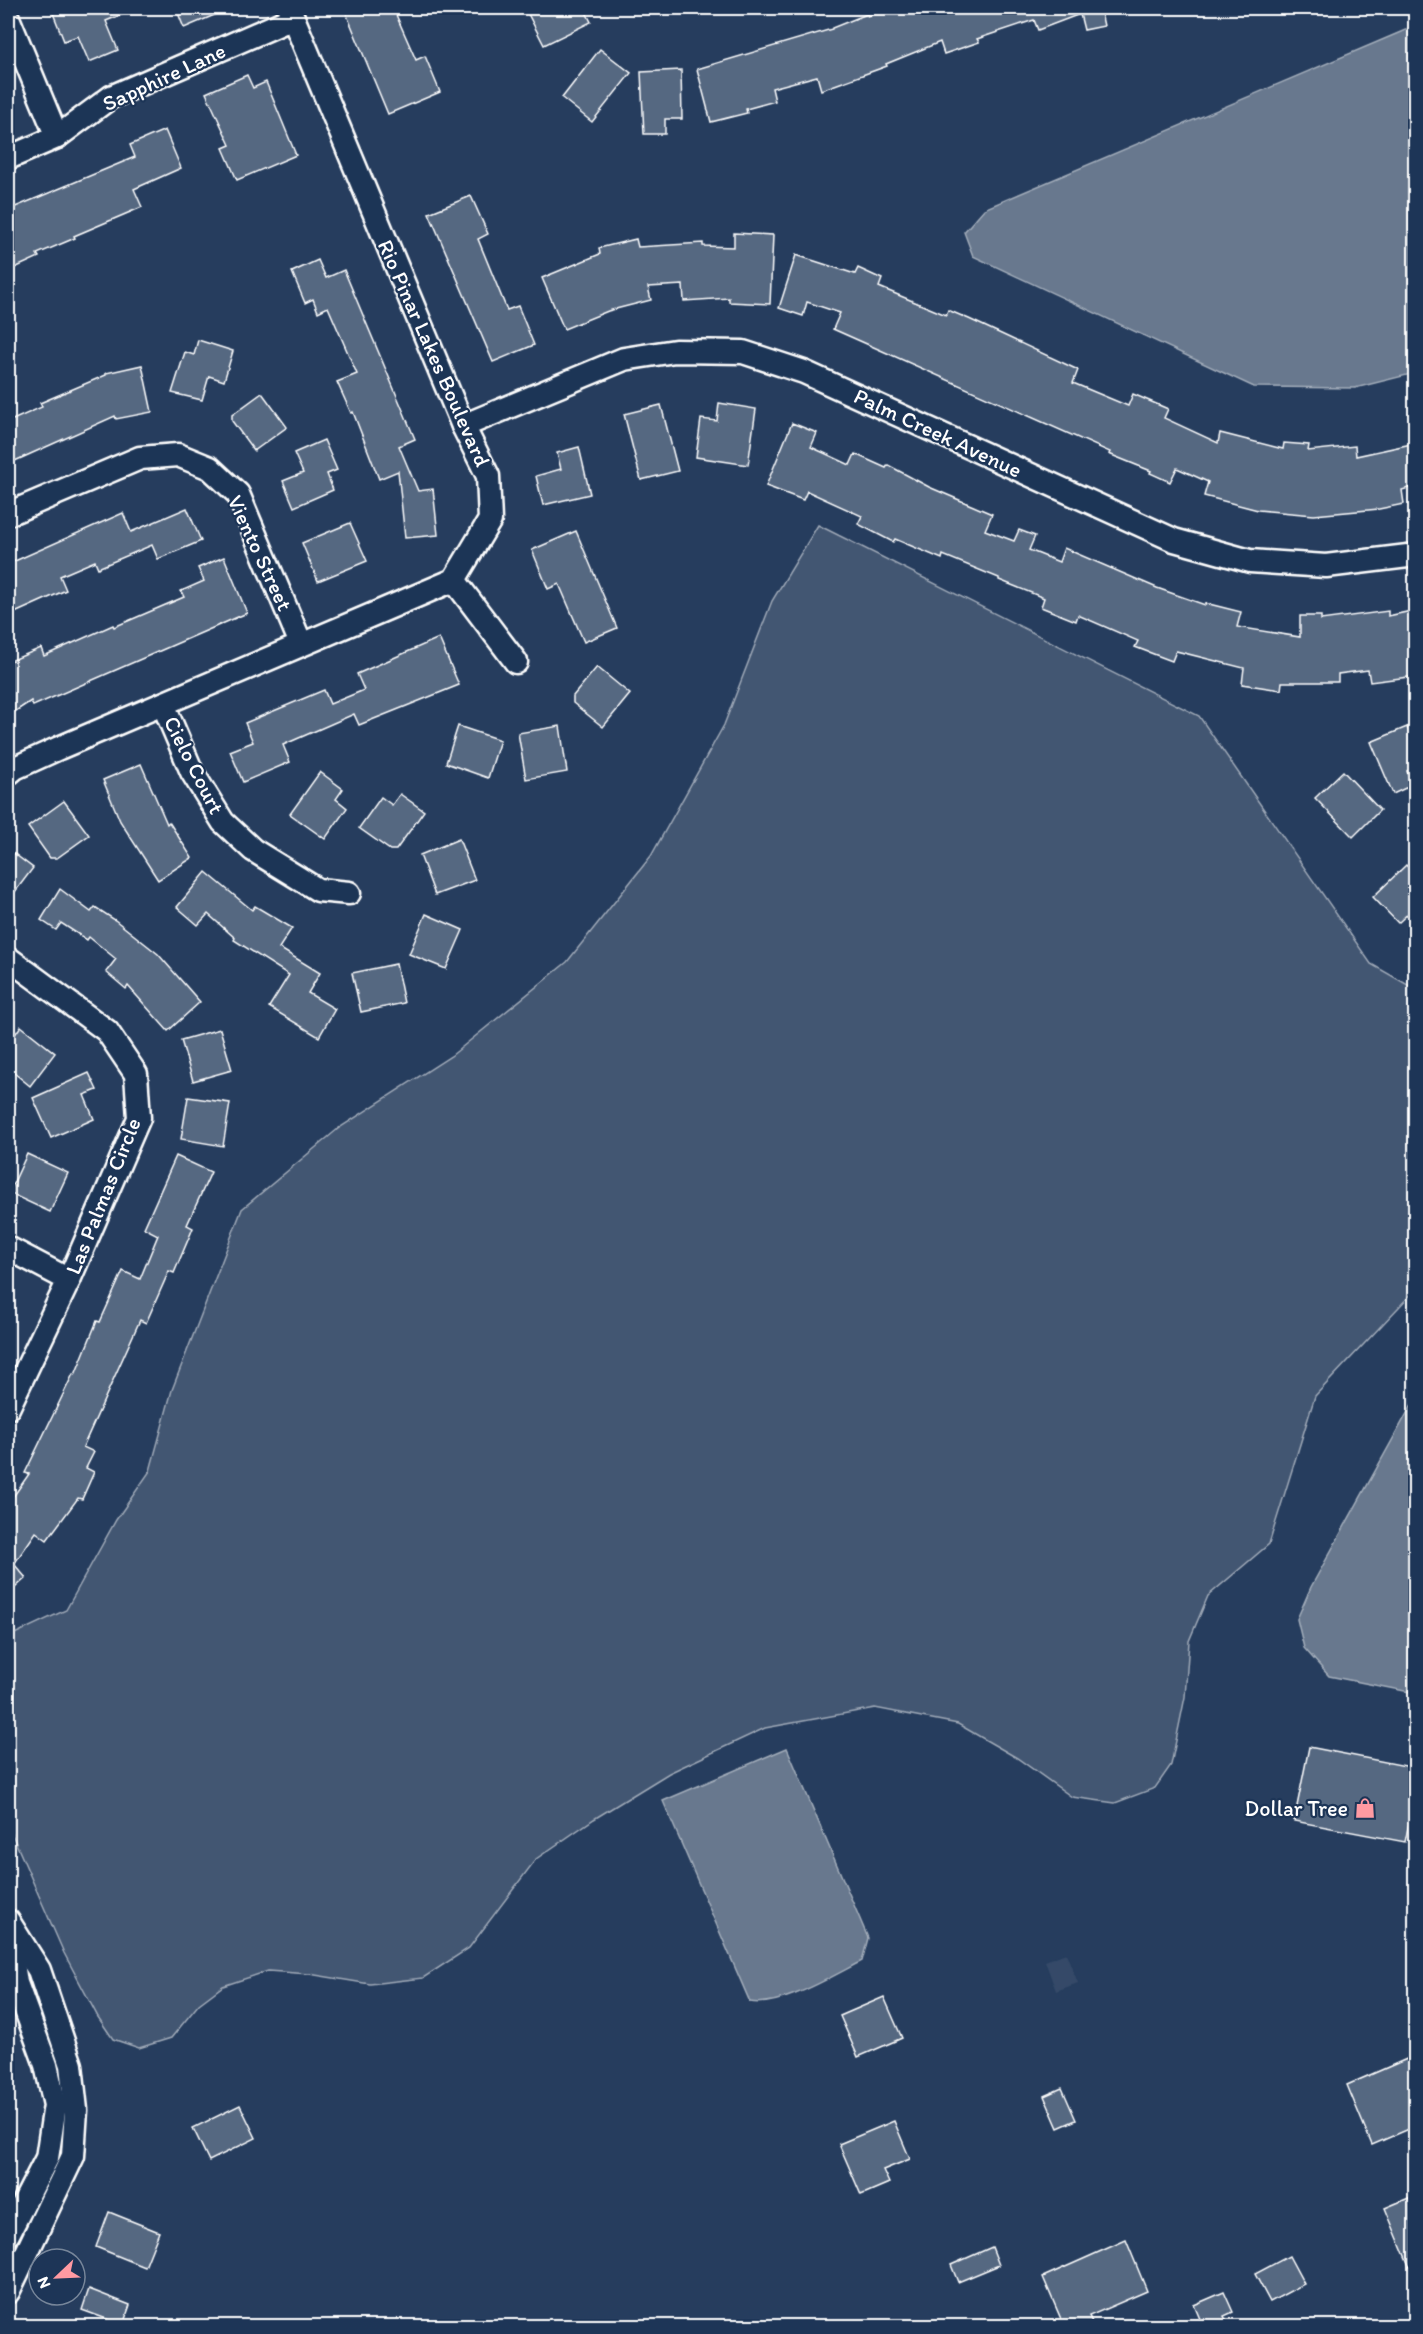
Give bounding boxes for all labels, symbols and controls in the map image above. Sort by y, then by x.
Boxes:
street label: Sapphire Lane [98,37,230,117]
street label: Rio Pinar Lakes Boulevard [372,235,496,471]
street label: Palm Creek Avenue [850,382,1026,484]
street label: Viento Street [221,491,299,615]
street label: Cielo Court [158,711,230,819]
street label: Las Palmas Circle [59,1114,147,1278]
place label: Dollar Tree [1245,1795,1348,1822]
shop icon: Dollar Tree [1353,1796,1377,1820]
north arrow [27,2247,87,2307]
text: N [33,2274,55,2291]

